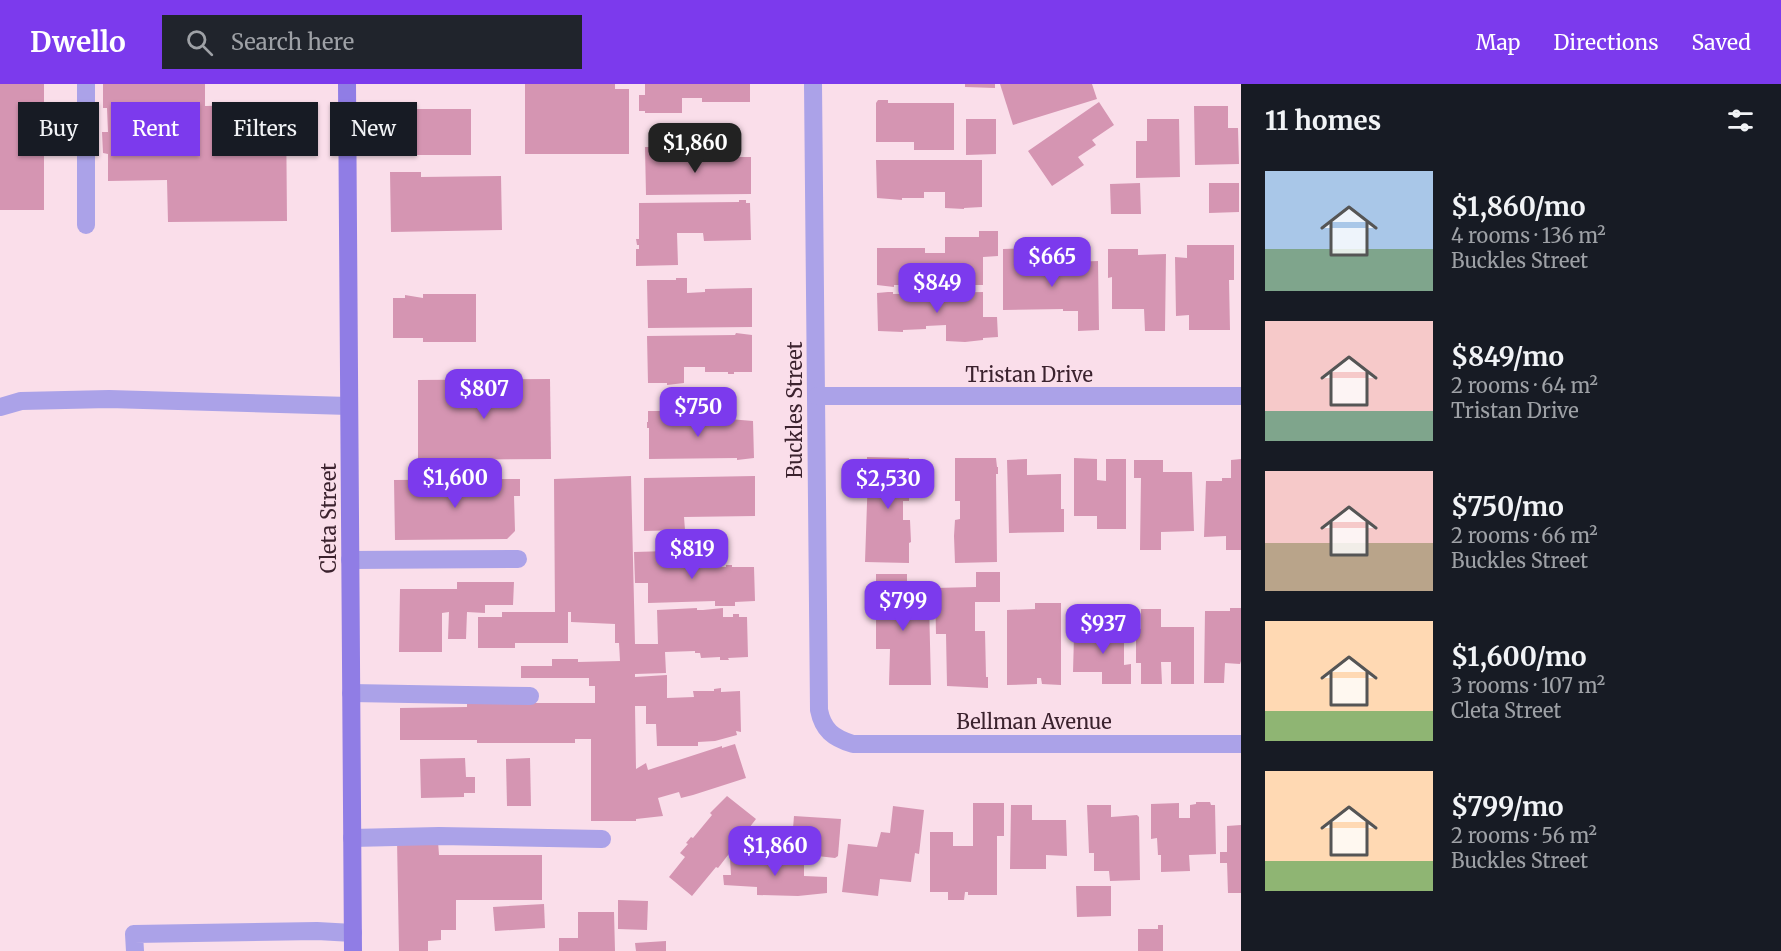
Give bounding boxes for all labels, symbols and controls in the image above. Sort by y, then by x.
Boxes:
search box [162,15,582,69]
text: Dwello [30,24,126,60]
icon: search [183,26,216,59]
text: Search here [231,28,354,56]
text: Map [1476,29,1520,56]
text: Directions [1553,29,1658,56]
text: Saved [1691,29,1751,56]
chip: Buy [18,102,99,156]
chip: Rent [111,102,200,156]
chip: Filters [212,102,318,156]
chip: New [330,102,417,156]
text: 11 homes [1265,104,1381,137]
icon: filters [1724,104,1757,137]
pin: $1,860 [646,123,744,174]
text: $1,860 [662,130,728,155]
text: $1,860/mo [1451,190,1585,223]
icon: home [1313,195,1385,267]
text: 4 rooms · 136 m² [1451,223,1606,248]
pin: $665 [1016,237,1088,288]
text: $665 [1028,244,1076,269]
text: Buckles Street [1451,248,1588,273]
pin: $849 [901,263,973,314]
text: $849 [912,270,962,295]
text: $849/mo [1451,340,1564,373]
street label: Buckles Street [782,341,807,479]
icon: home [1313,345,1385,417]
street label: Tristan Drive [965,362,1093,387]
pin: $807 [448,369,520,420]
text: 2 rooms · 64 m² [1451,373,1598,398]
text: $807 [459,376,509,401]
pin: $750 [662,387,734,438]
text: $750 [674,394,722,419]
text: Tristan Drive [1451,398,1579,423]
pin: $1,600 [406,458,504,509]
pin: $2,530 [839,459,937,510]
street label: Cleta Street [316,463,341,573]
text: $1,600 [422,465,488,490]
text: $2,530 [855,466,921,491]
text: $750/mo [1451,490,1564,523]
icon: home [1313,495,1385,567]
text: 2 rooms · 66 m² [1451,523,1598,548]
pin: $819 [656,529,728,580]
text: $819 [669,536,715,561]
text: Buckles Street [1451,548,1588,573]
pin: $799 [867,581,939,632]
text: $799 [879,588,927,613]
pin: $937 [1067,604,1139,655]
text: $937 [1080,611,1126,636]
text: $1,600/mo [1451,640,1587,673]
icon: home [1313,645,1385,717]
text: 3 rooms · 107 m² [1451,673,1605,698]
text: Cleta Street [1451,698,1561,723]
street label: Bellman Avenue [956,709,1112,734]
text: $799/mo [1451,790,1564,823]
icon: home [1313,795,1385,867]
text: 2 rooms · 56 m² [1451,823,1597,848]
pin: $1,860 [726,826,824,877]
text: $1,860 [742,833,808,858]
text: Buckles Street [1451,848,1588,873]

